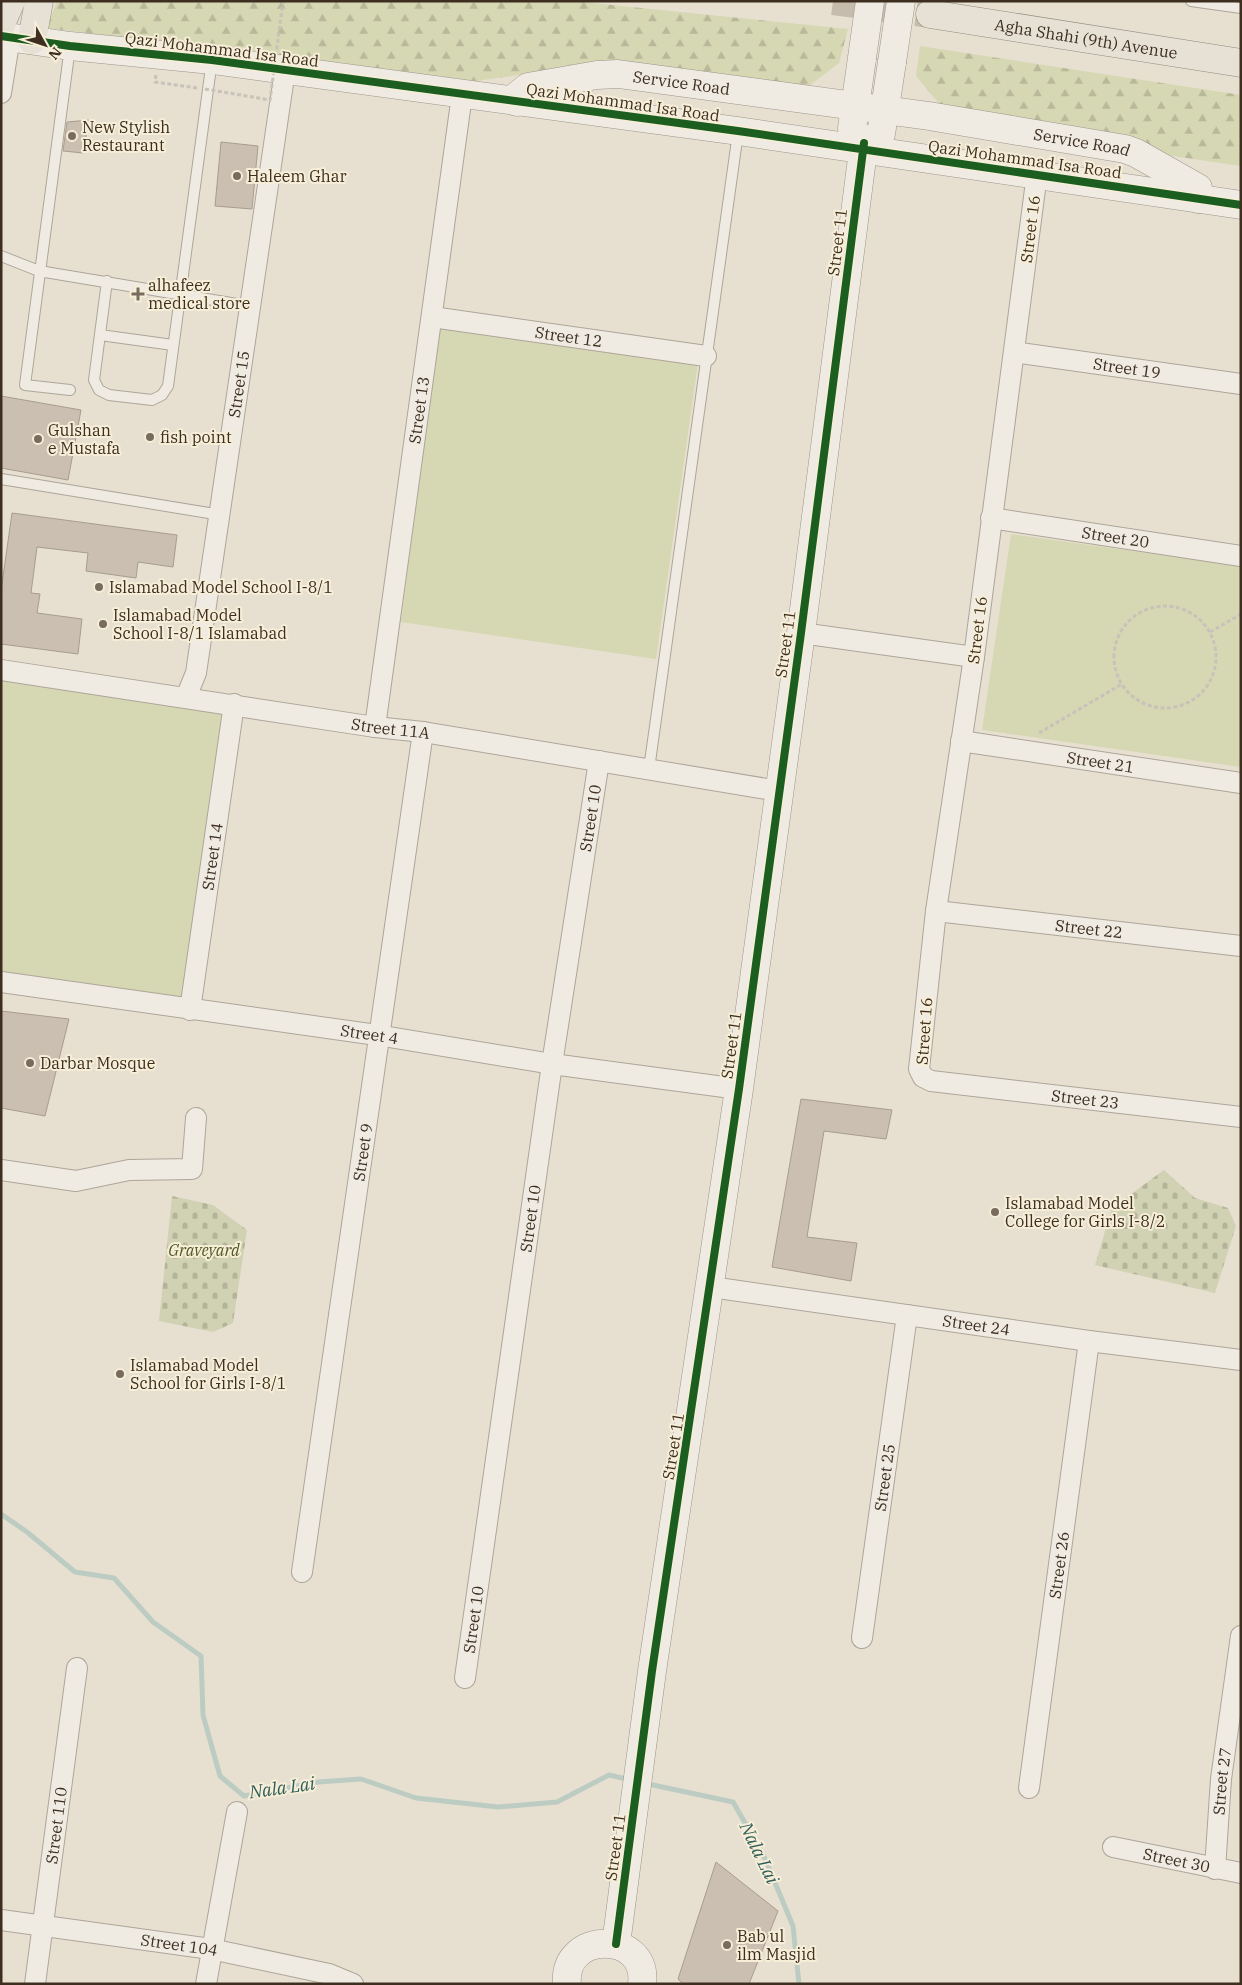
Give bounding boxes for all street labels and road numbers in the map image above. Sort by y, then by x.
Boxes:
street label: Agha Shahi (9th) Avenue [993,14,1179,63]
street label: Qazi Mohammad Isa Road [124,27,320,71]
street label: Service Road [632,66,732,99]
street label: Qazi Mohammad Isa Road [525,78,721,126]
street label: Service Road [1032,124,1134,160]
street label: Qazi Mohammad Isa Road [927,135,1123,183]
street label: Street 16 [1016,194,1044,264]
street label: Street 11 [823,207,851,277]
street label: Street 12 [534,322,604,351]
street label: Street 15 [224,349,253,419]
street label: Street 19 [1092,353,1162,383]
street label: Street 13 [404,375,433,445]
street label: Street 20 [1080,522,1151,552]
street label: Street 16 [963,595,991,665]
street label: Street 11 [770,609,800,679]
street label: Street 11A [350,714,431,743]
street label: Street 21 [1065,747,1136,777]
street label: Street 10 [575,783,605,853]
street label: Street 14 [197,822,227,892]
street label: Street 22 [1054,915,1124,942]
street label: Street 16 [912,996,936,1066]
street label: Street 11 [716,1010,746,1080]
street label: Street 4 [339,1020,400,1048]
street label: Street 23 [1050,1085,1120,1113]
street label: Street 9 [348,1122,377,1183]
street label: Street 10 [515,1184,545,1254]
street label: Street 24 [941,1310,1011,1340]
street label: Street 11 [658,1411,688,1481]
street label: Street 25 [870,1443,899,1513]
street label: Street 26 [1045,1530,1073,1600]
street label: Street 10 [459,1585,488,1655]
street label: Street 27 [1209,1746,1235,1816]
street label: Street 110 [41,1786,71,1865]
street label: Street 11 [600,1812,630,1882]
street label: Street 30 [1141,1843,1212,1876]
street label: Street 104 [140,1929,220,1960]

